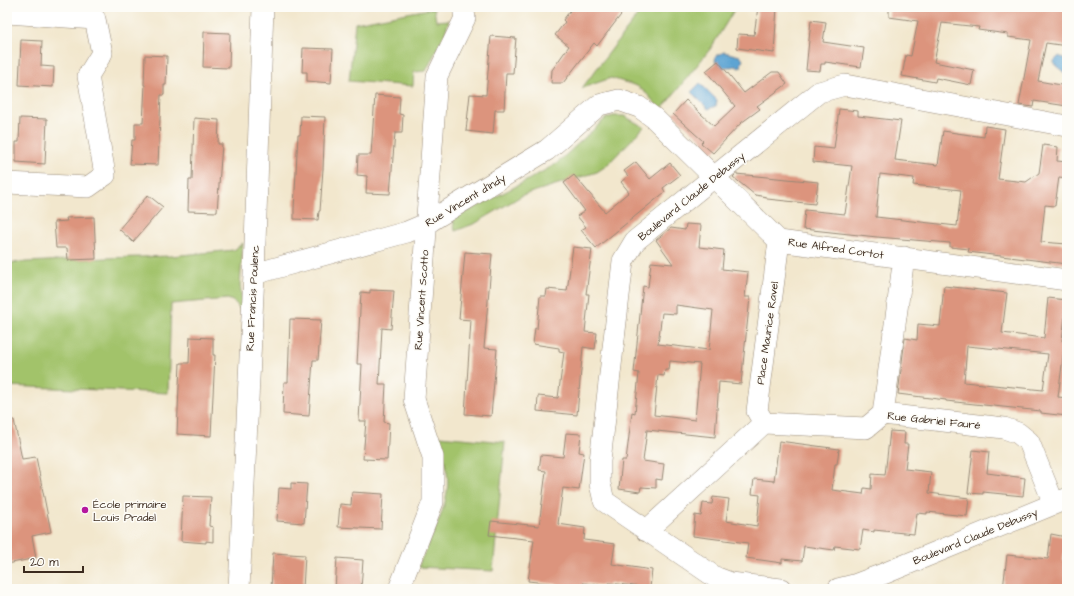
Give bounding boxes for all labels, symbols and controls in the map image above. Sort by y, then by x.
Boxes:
street label: Boulevard Claude Debussy [635,149,748,245]
street label: Rue Vincent d'Indy [422,170,509,231]
street label: Rue Alfred Cortot [787,234,885,263]
street label: Rue Francis Poulenc [242,245,263,351]
street label: Rue Vincent Scotto [411,249,433,351]
street label: Place Maurice Ravel [753,280,782,386]
street label: Rue Gabriel Fauré [887,408,981,433]
place label: École primaire Louis Pradel [93,497,166,525]
marker: École primaire Louis Pradel [80,505,90,515]
street label: Boulevard Claude Debussy [911,505,1040,569]
scale bar [24,548,83,574]
text: 20 m [30,554,59,571]

